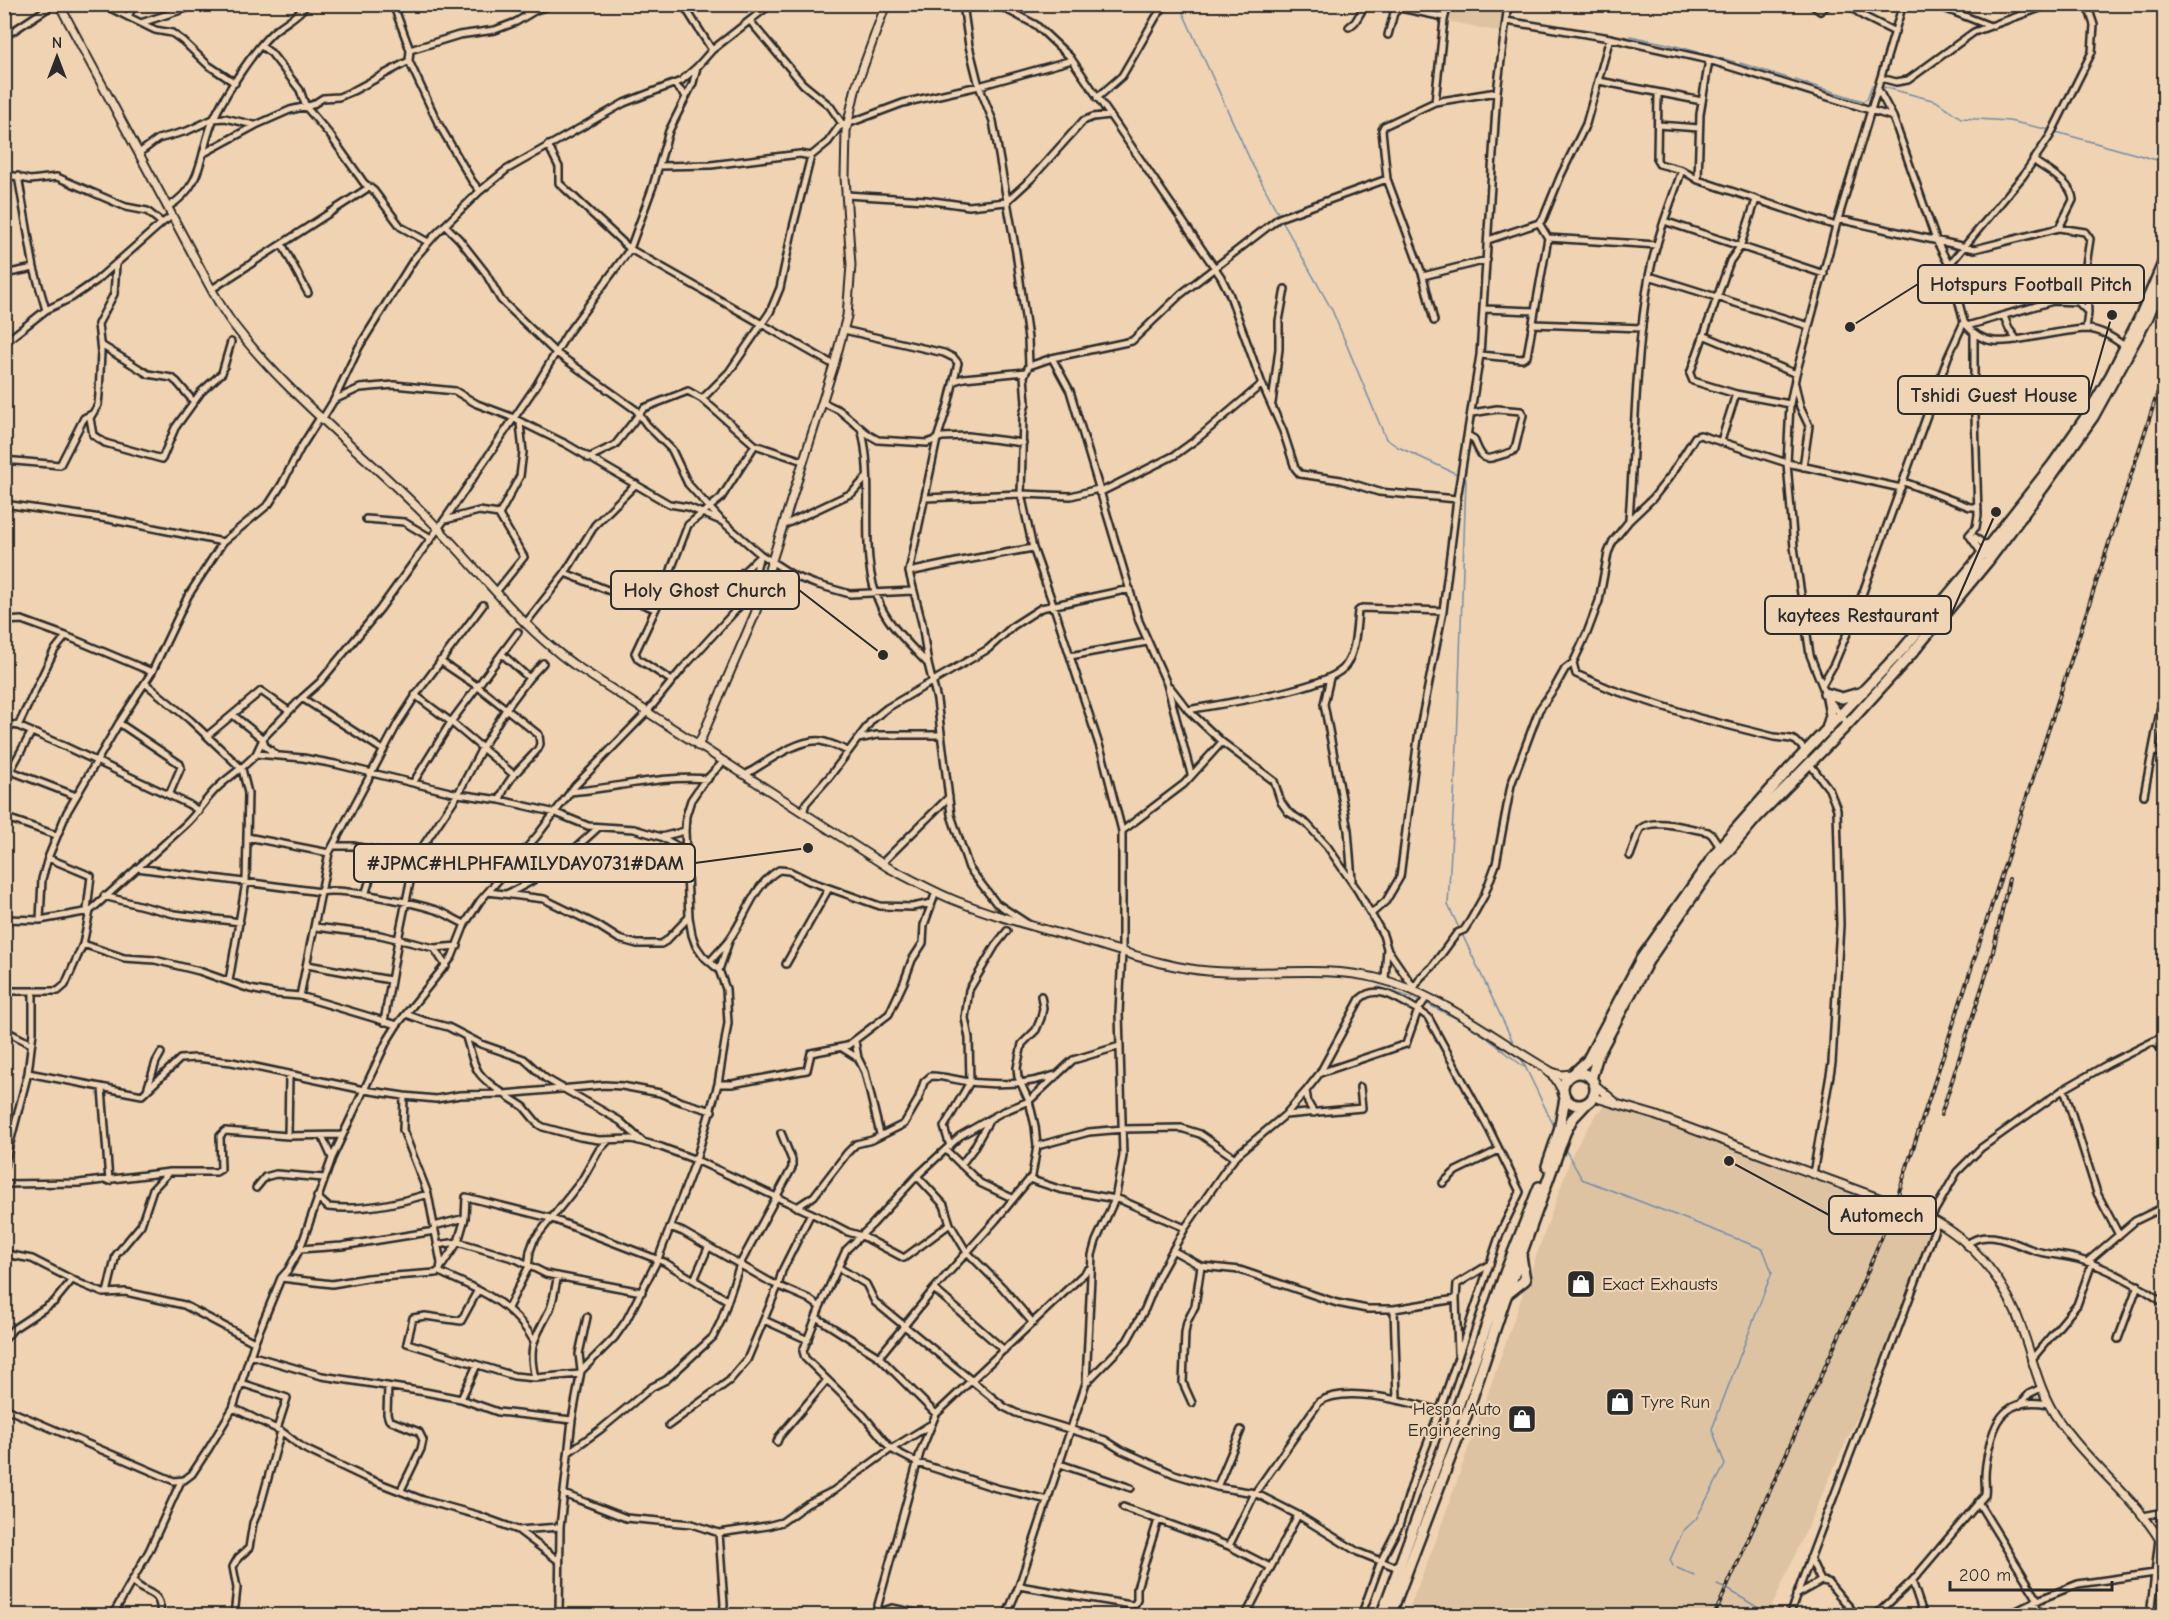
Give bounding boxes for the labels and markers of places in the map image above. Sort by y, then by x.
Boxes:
callout: Hotspurs Football Pitch [1918,265,2144,303]
callout: Tshidi Guest House [1898,376,2089,414]
callout: Holy Ghost Church [611,571,799,609]
callout: kaytees Restaurant [1765,596,1951,634]
callout: #JPMC#HLPHFAMILYDAY0731#DAM [354,844,695,882]
callout: Automech [1829,1196,1936,1234]
shop icon: Exact Exhausts [1565,1268,1597,1300]
place label: Exact Exhausts [1602,1274,1718,1295]
shop icon: Tyre Run [1604,1386,1636,1418]
place label: Tyre Run [1641,1392,1710,1413]
place label: Hespa Auto Engineering [1408,1399,1501,1441]
shop icon: Hespa Auto Engineering [1506,1403,1538,1435]

